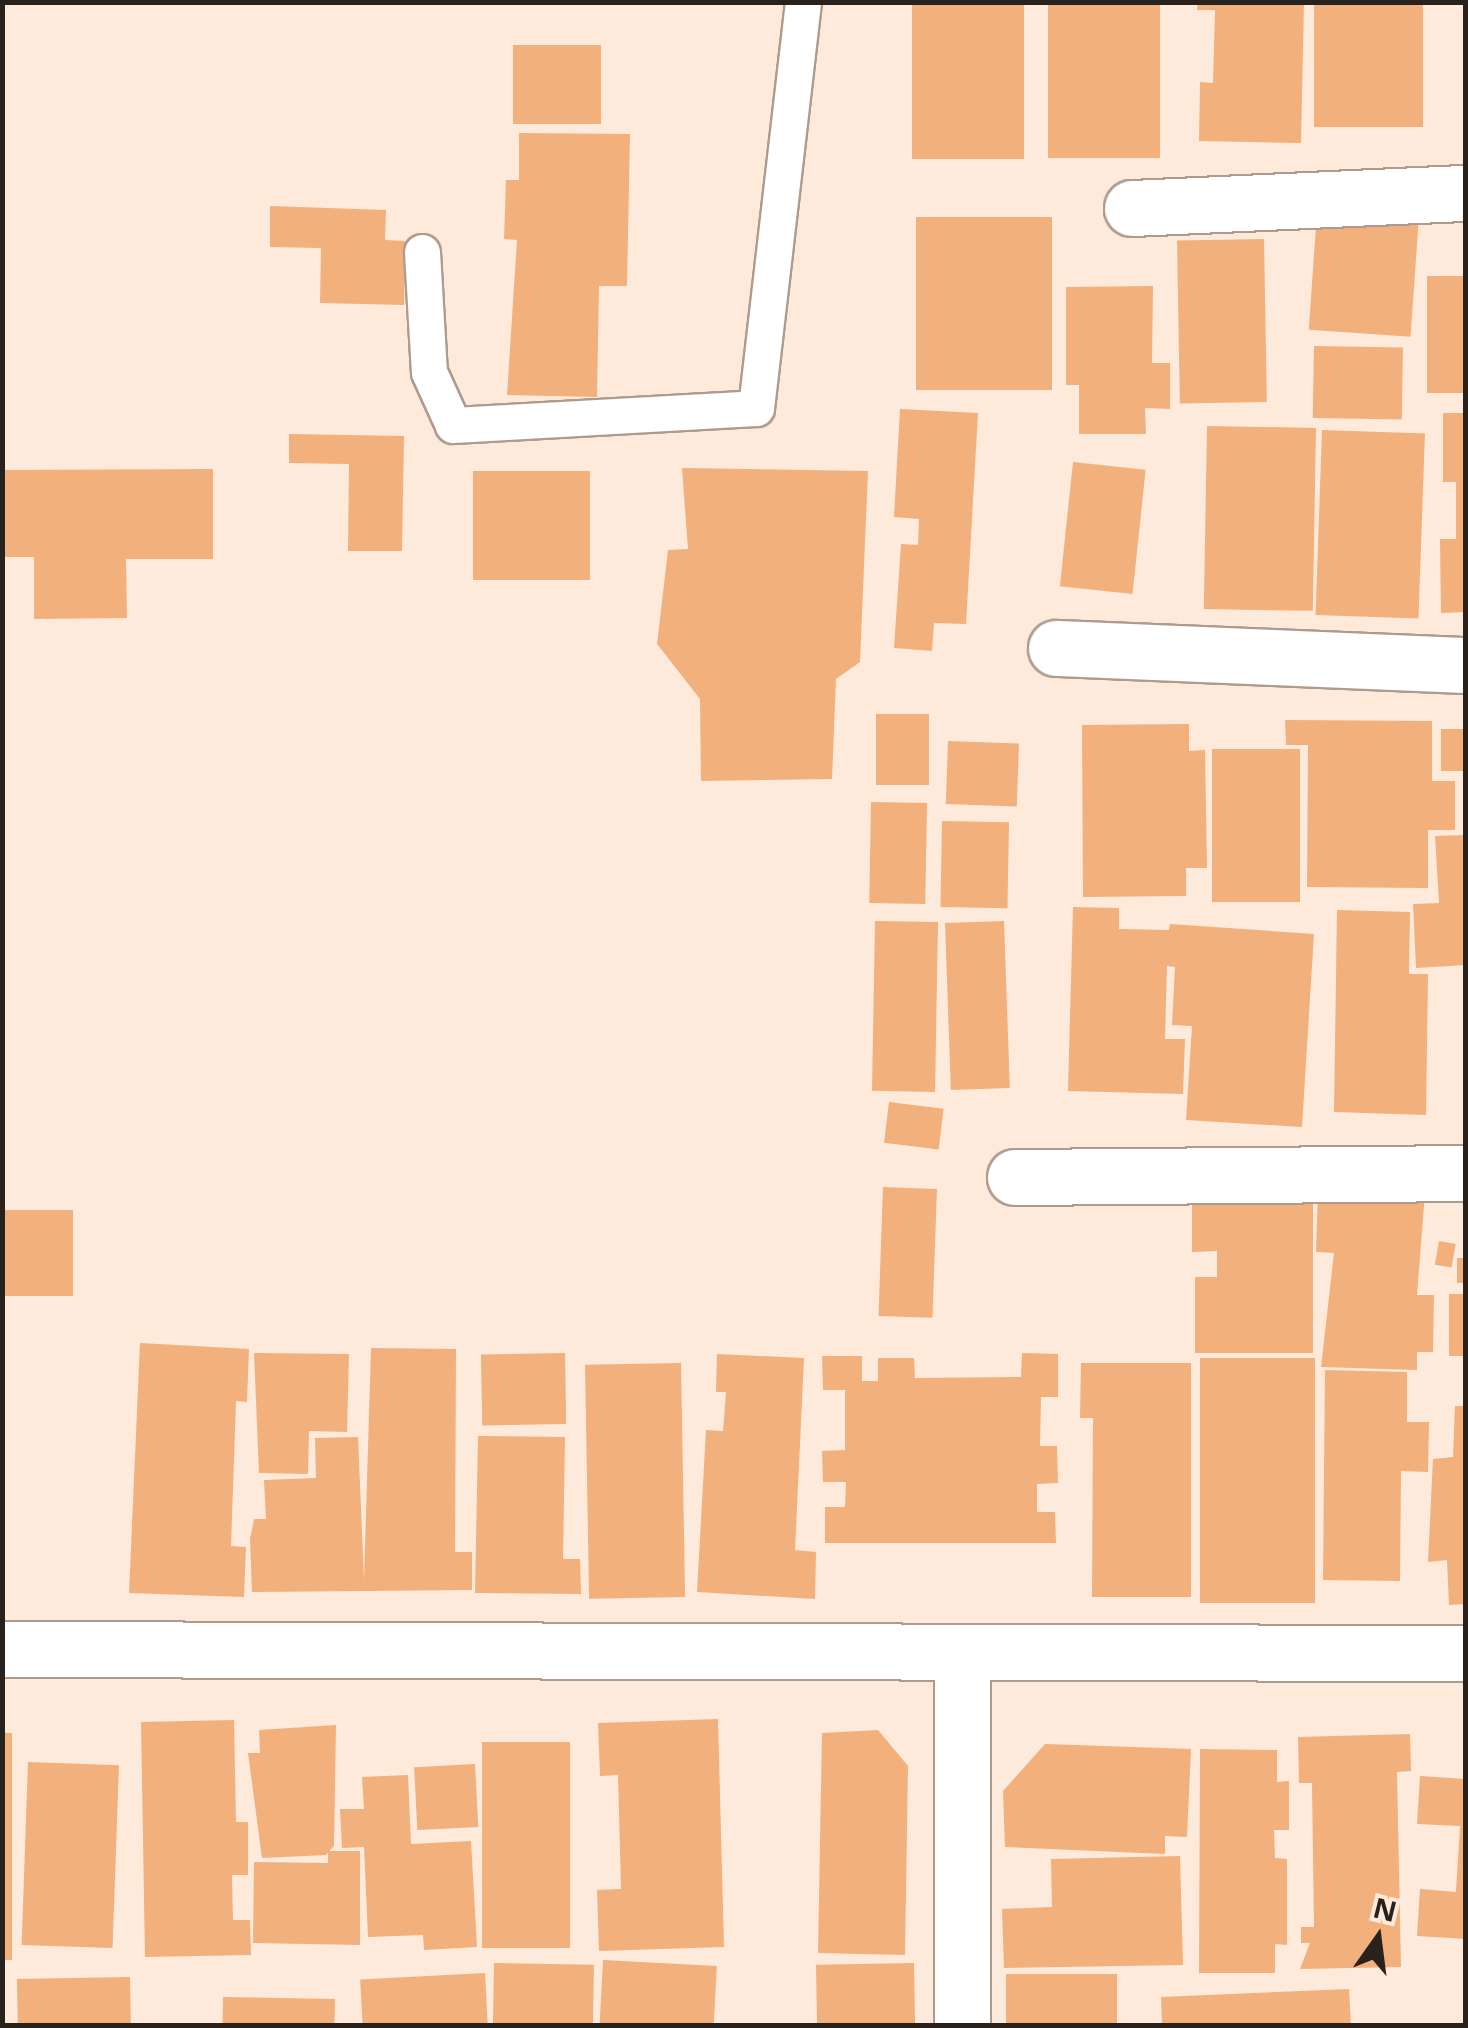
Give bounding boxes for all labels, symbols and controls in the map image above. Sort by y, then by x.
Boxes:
north arrow [1328,1888,1428,1988]
text: N [1370,1888,1401,1930]

